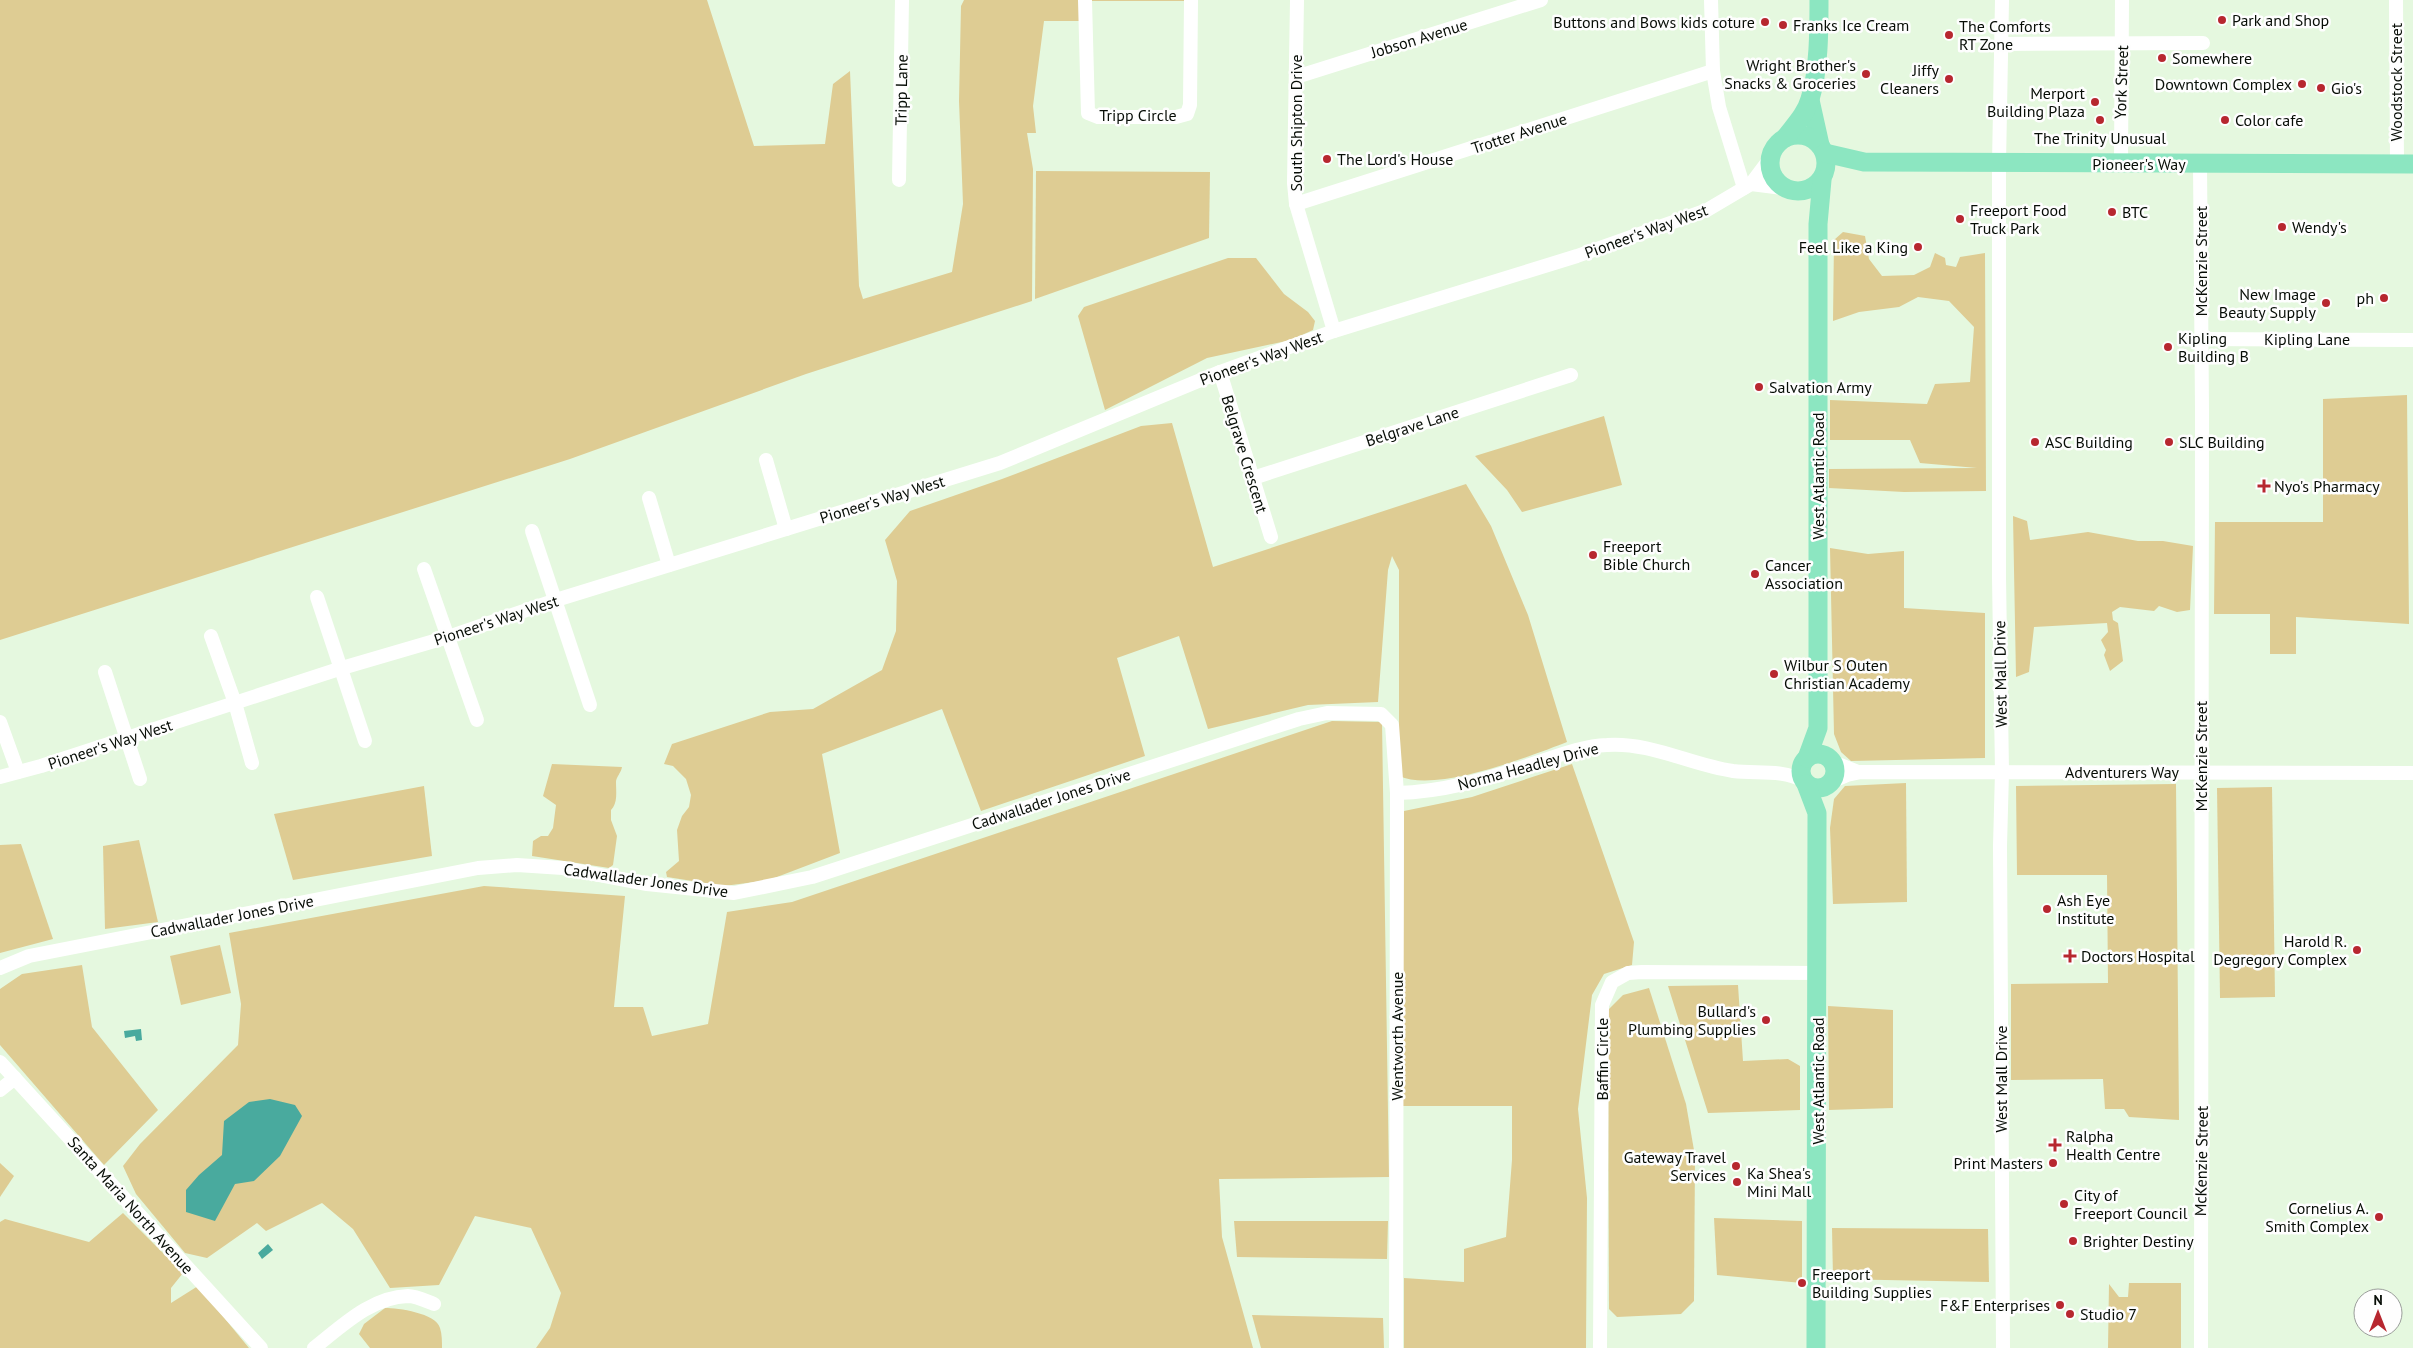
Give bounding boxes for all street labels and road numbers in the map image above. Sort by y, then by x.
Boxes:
street label: Jobson Avenue [1367,14,1470,62]
street label: Woodstock Street [2386,22,2406,141]
street label: York Street [2110,44,2132,119]
street label: Tripp Lane [890,54,912,126]
street label: South Shipton Drive [1286,54,1306,192]
street label: Tripp Circle [1099,105,1177,125]
street label: Trotter Avenue [1469,108,1569,158]
street label: Pioneer's Way [2092,154,2186,174]
street label: Pioneer's Way West [1582,199,1711,263]
street label: McKenzie Street [2191,205,2211,316]
street label: Pioneer's Way West [1197,326,1326,390]
street label: Kipling Lane [2264,329,2350,349]
street label: Belgrave Crescent [1218,393,1273,516]
street label: Belgrave Lane [1363,402,1461,450]
street label: West Atlantic Road [1808,412,1828,540]
street label: Pioneer's Way West [817,470,947,527]
street label: Pioneer's Way West [431,590,561,650]
street label: West Mall Drive [1989,620,2011,728]
street label: McKenzie Street [2191,700,2211,811]
street label: Pioneer's Way West [45,714,175,774]
street label: Norma Headley Drive [1455,738,1601,794]
street label: Adventurers Way [2065,762,2180,782]
street label: Cadwallader Jones Drive [969,764,1133,834]
street label: Cadwallader Jones Drive [563,859,729,901]
street label: Cadwallader Jones Drive [149,890,315,942]
street label: Wentworth Avenue [1387,972,1407,1100]
street label: West Atlantic Road [1808,1017,1828,1145]
street label: Baffin Circle [1592,1018,1612,1100]
street label: West Mall Drive [1991,1025,2011,1133]
street label: McKenzie Street [2190,1105,2212,1216]
street label: Santa Maria North Avenue [64,1132,198,1278]

